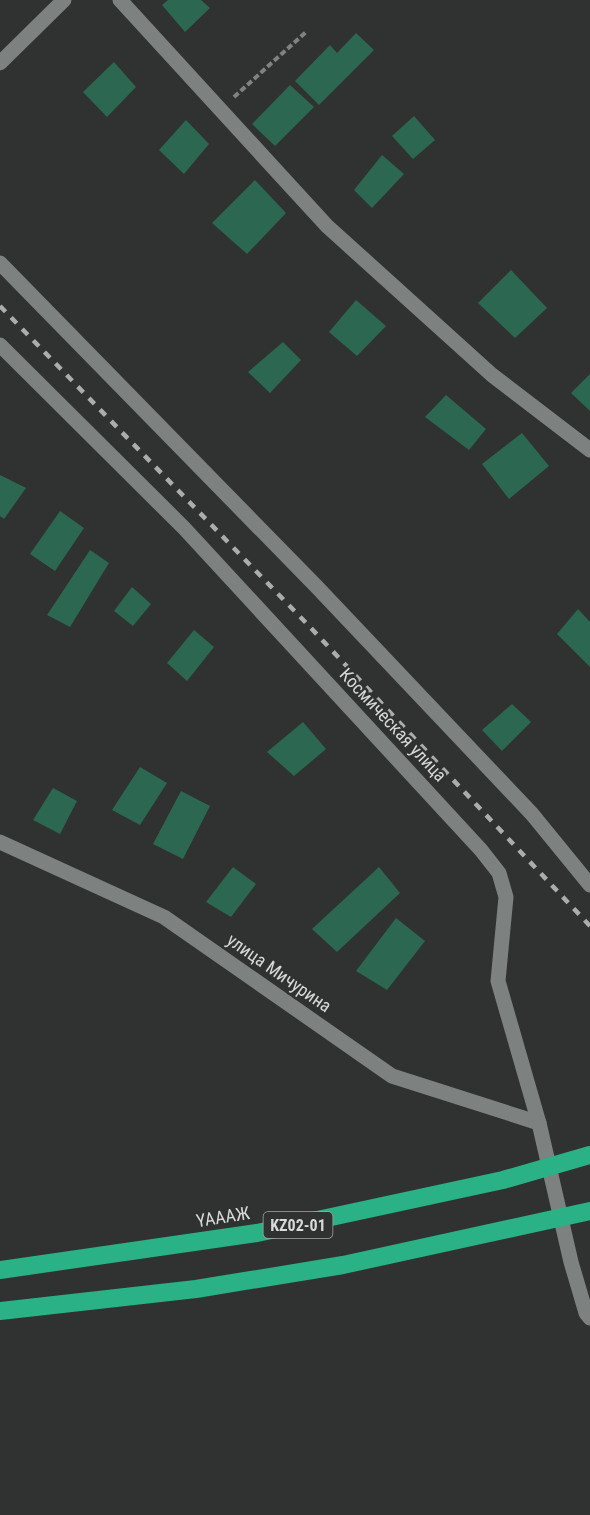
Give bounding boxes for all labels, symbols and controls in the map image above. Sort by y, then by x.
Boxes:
street label: Космическая улица [336,664,451,786]
street label: улица Мичурина [223,929,335,1016]
street label: ҮАААЖ [195,1202,251,1231]
road number: KZ02-01 [264,1212,332,1238]

